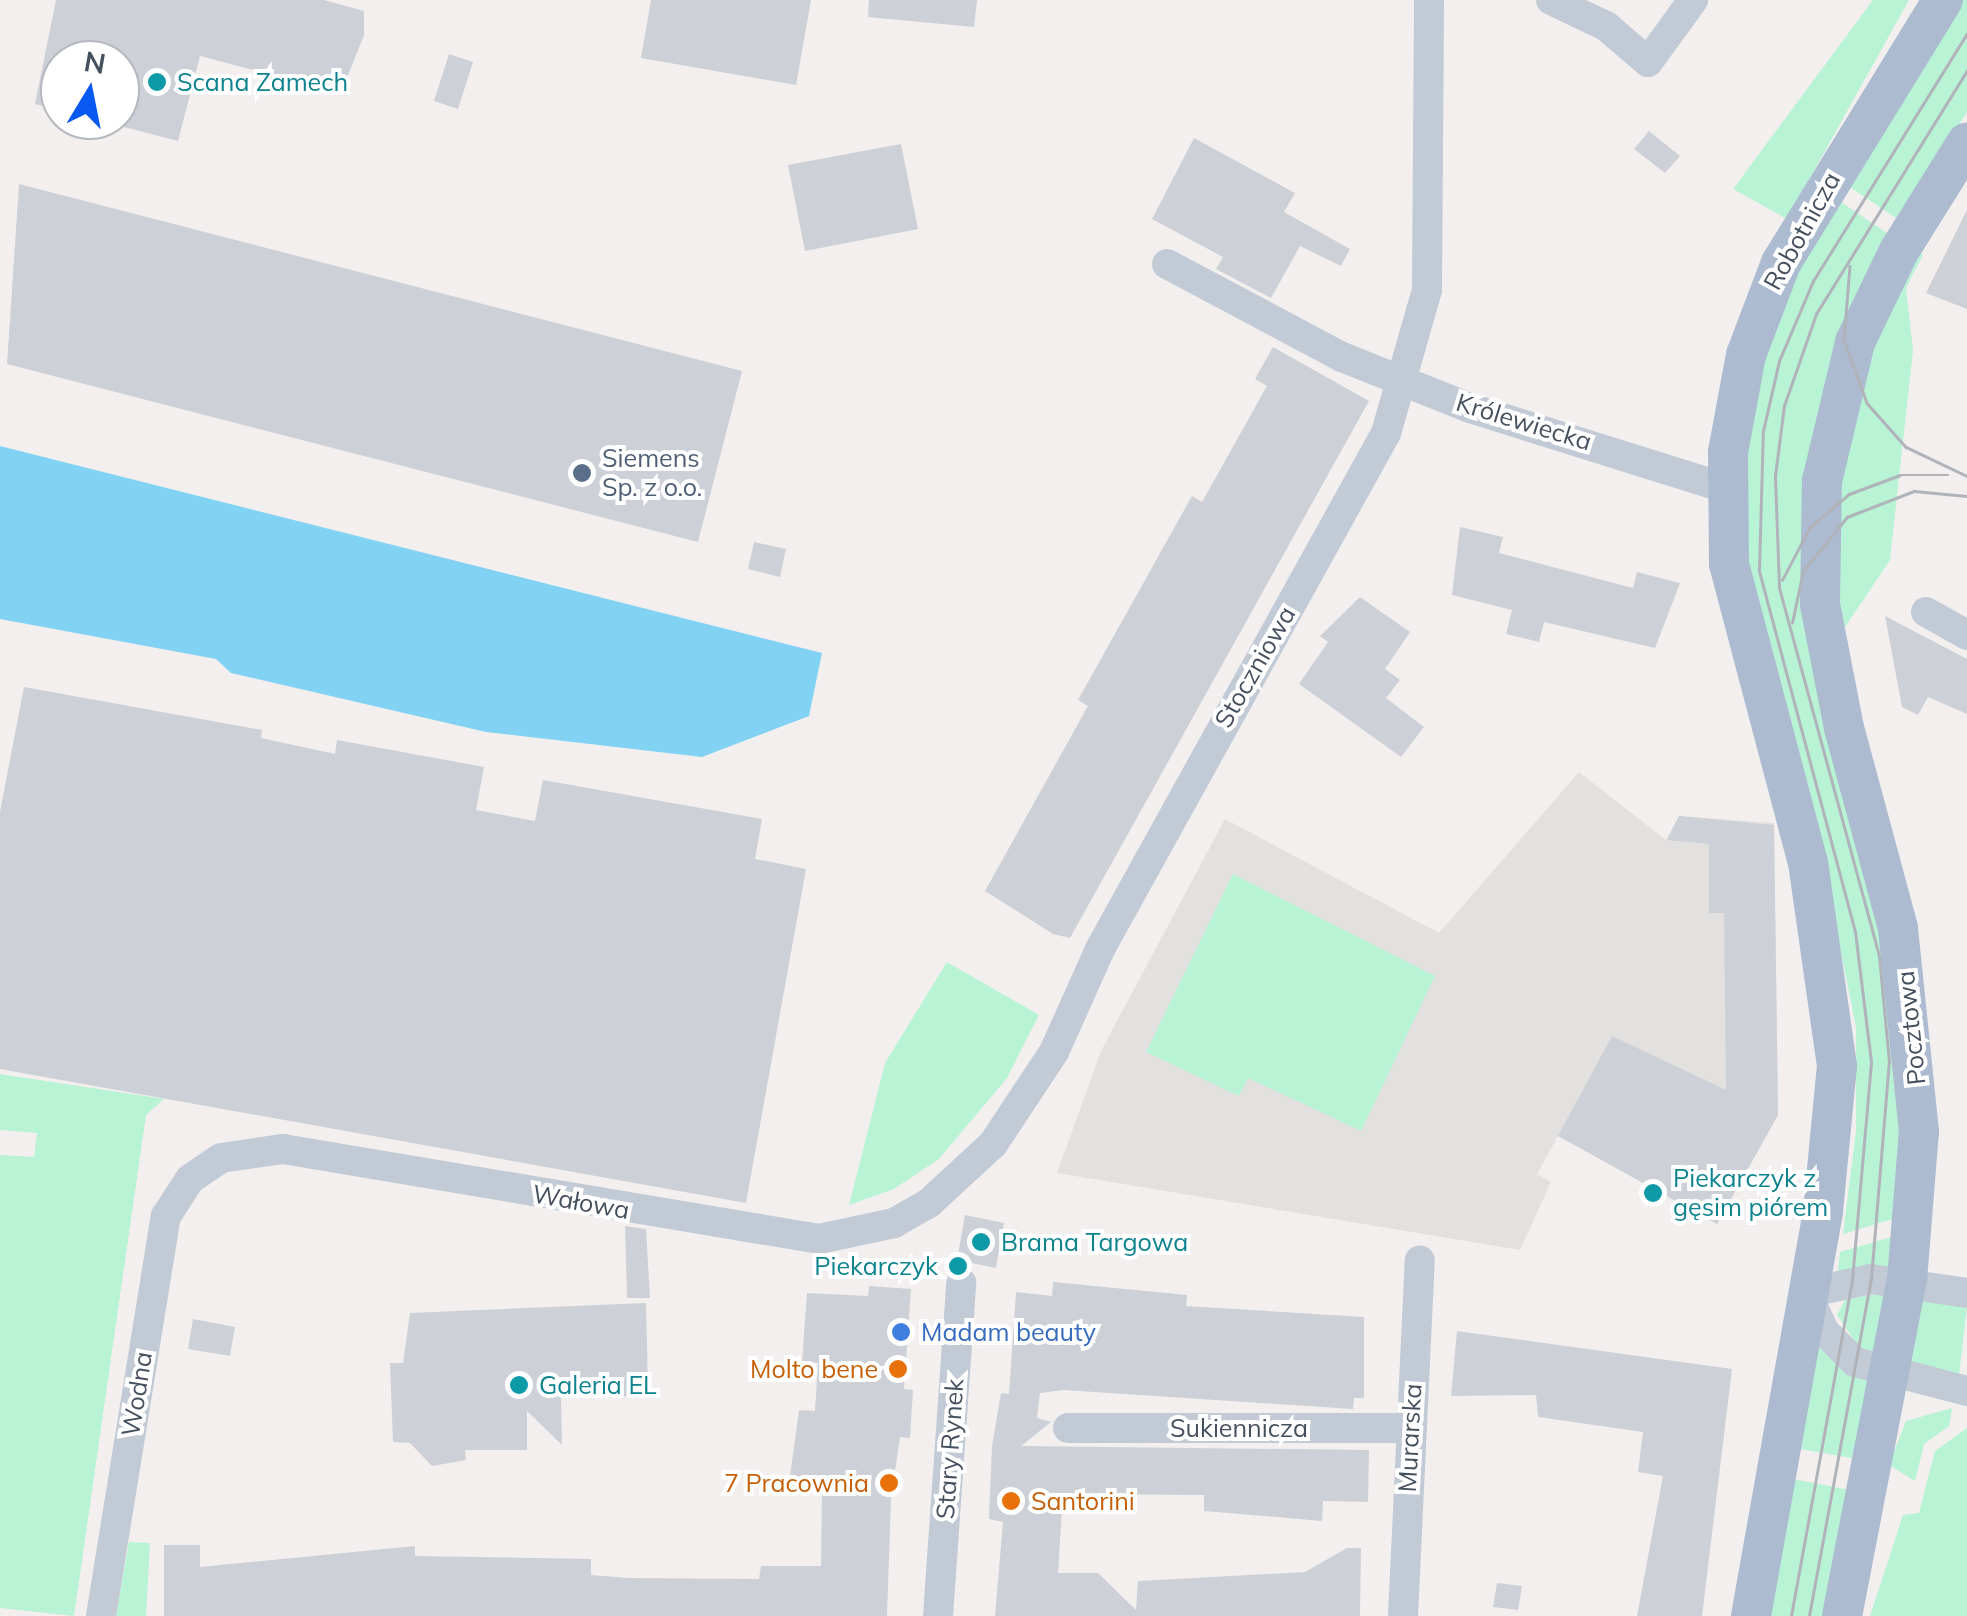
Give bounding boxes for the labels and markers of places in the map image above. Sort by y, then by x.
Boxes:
place label: Scana Zamech [177,67,348,97]
marker: Scana Zamech [146,71,168,93]
place label: Siemens Sp. z o.o. [602,444,702,503]
marker: Siemens Sp. z o.o. [571,462,593,484]
place label: Piekarczyk z gęsim piórem [1673,1164,1828,1223]
marker: Piekarczyk z gęsim piórem [1642,1182,1664,1204]
place label: Brama Targowa [1001,1227,1188,1257]
marker: Brama Targowa [970,1231,992,1253]
place label: Piekarczyk [814,1251,938,1281]
marker: Piekarczyk [947,1255,969,1277]
place label: Madam beauty [921,1317,1096,1347]
marker: Madam beauty [890,1321,912,1343]
place label: Molto bene [750,1354,878,1384]
marker: Molto bene [887,1358,909,1380]
place label: Galeria EL [539,1370,657,1400]
marker: Galeria EL [508,1374,530,1396]
place label: 7 Pracownia [724,1468,869,1498]
marker: 7 Pracownia [878,1472,900,1494]
place label: Santorini [1031,1486,1135,1516]
marker: Santorini [1000,1490,1022,1512]

